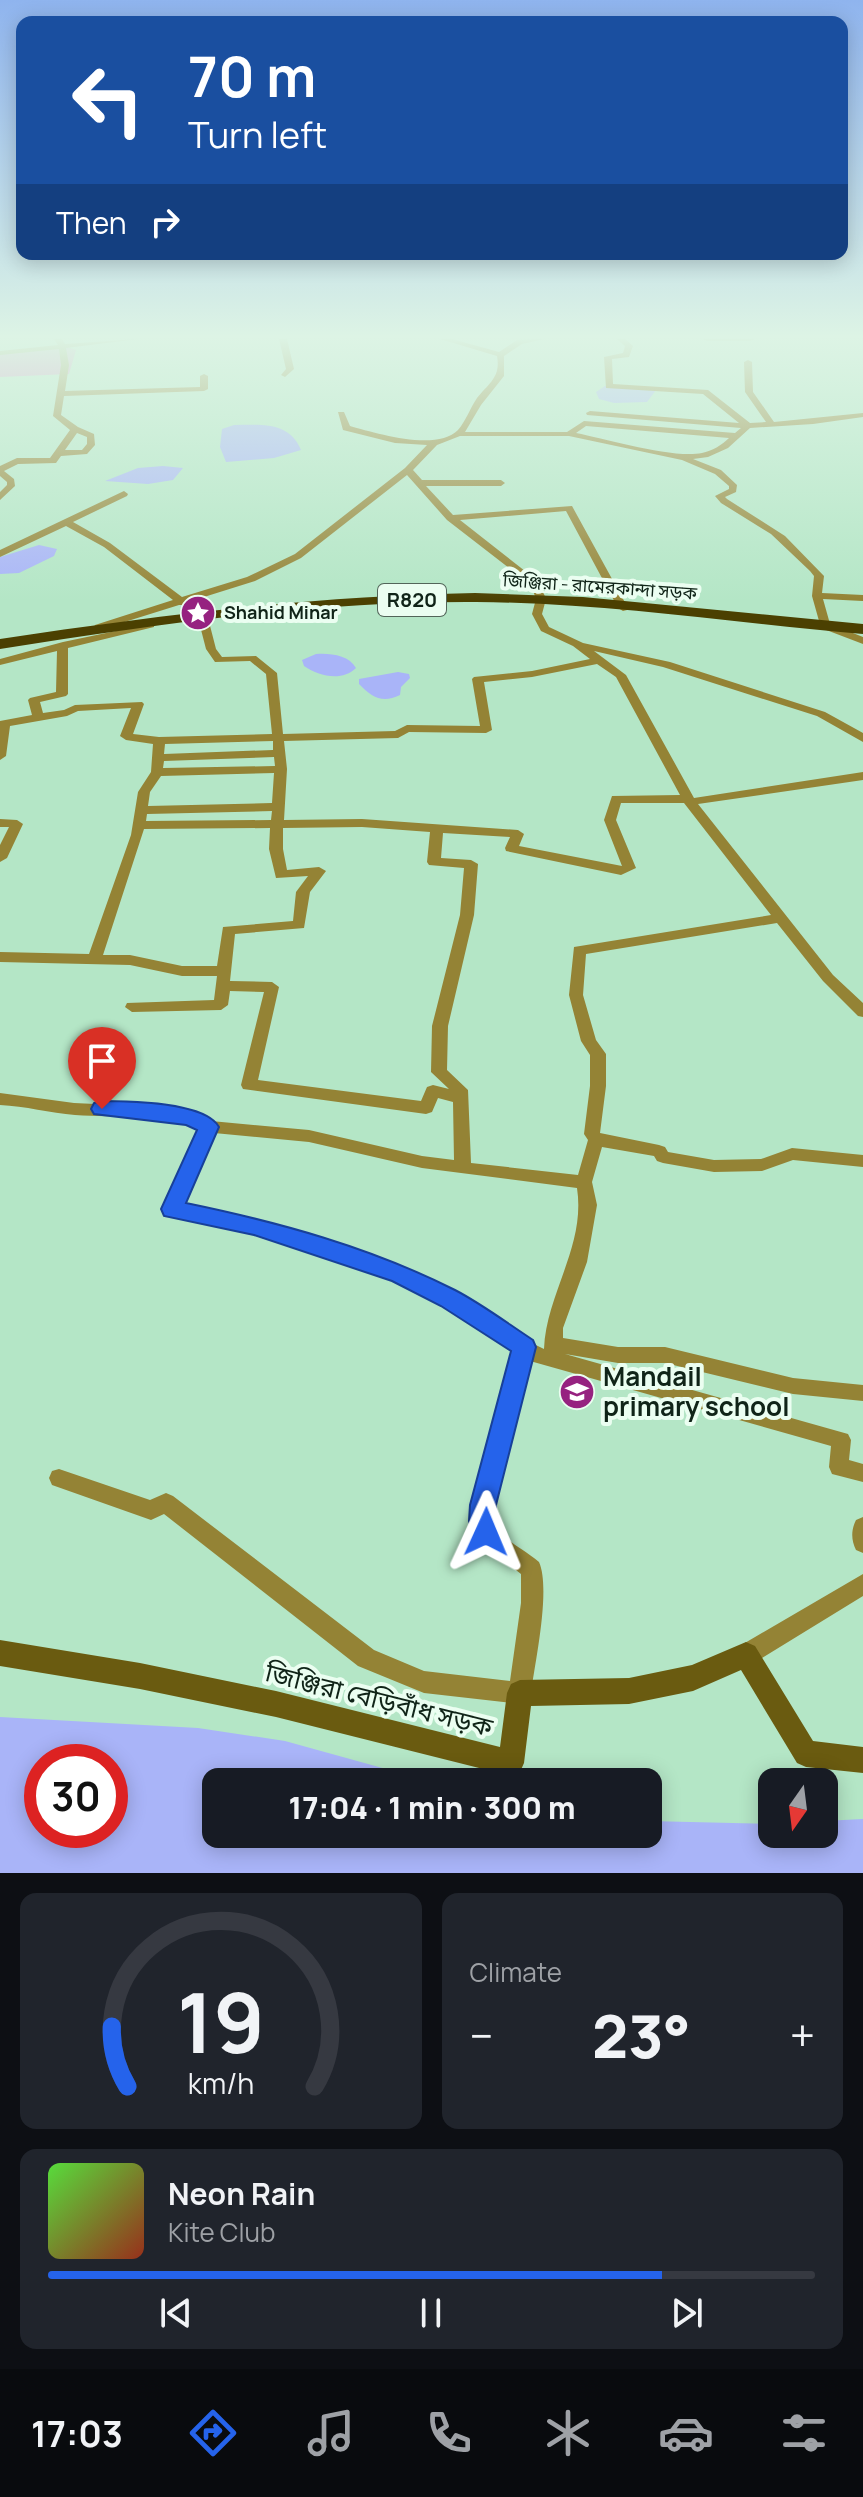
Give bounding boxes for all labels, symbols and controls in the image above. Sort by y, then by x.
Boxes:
text: 70 m [188,37,316,114]
icon: left [56,48,160,152]
text: Turn left [188,110,327,159]
icon: right [143,200,187,244]
text: Then [56,202,127,243]
street label: জিঞ্জিরা - রামেরকান্দা সড়ক [501,567,698,605]
road number: R820 [378,584,446,616]
place icon: Shahid Minar [179,594,217,632]
place label: Shahid Minar [224,600,338,624]
pin [68,1027,136,1109]
icon: arrive [80,1039,124,1083]
place label: Mandail primary school [603,1358,789,1424]
school or university icon: Mandail primary school [558,1373,596,1411]
position arrow [444,1490,528,1574]
street label: জিঞ্জিরা বেড়িবাঁধ সড়ক [261,1653,498,1745]
speed limit sign: 30 [24,1744,128,1848]
north arrow [758,1768,838,1848]
map controls [758,1768,838,1848]
text: 17:04 · 1 min · 300 m [289,1787,575,1828]
text: Climate [470,1954,562,1990]
text: 19 [177,1964,265,2078]
text: 23° [592,1994,691,2076]
text: − [470,2005,493,2065]
text: + [790,2005,815,2065]
text: km/h [188,2064,254,2103]
text: Neon Rain [168,2173,315,2214]
text: Kite Club [168,2214,275,2250]
icon: previous [154,2291,198,2335]
icon: pause [409,2291,453,2335]
icon: next [665,2291,709,2335]
icon: directions [185,2405,241,2461]
icon: music [303,2405,359,2461]
icon: phone [421,2405,477,2461]
icon: climate [540,2405,596,2461]
icon: car [658,2405,714,2461]
icon: filters [776,2405,832,2461]
text: 17:03 [31,2409,123,2458]

